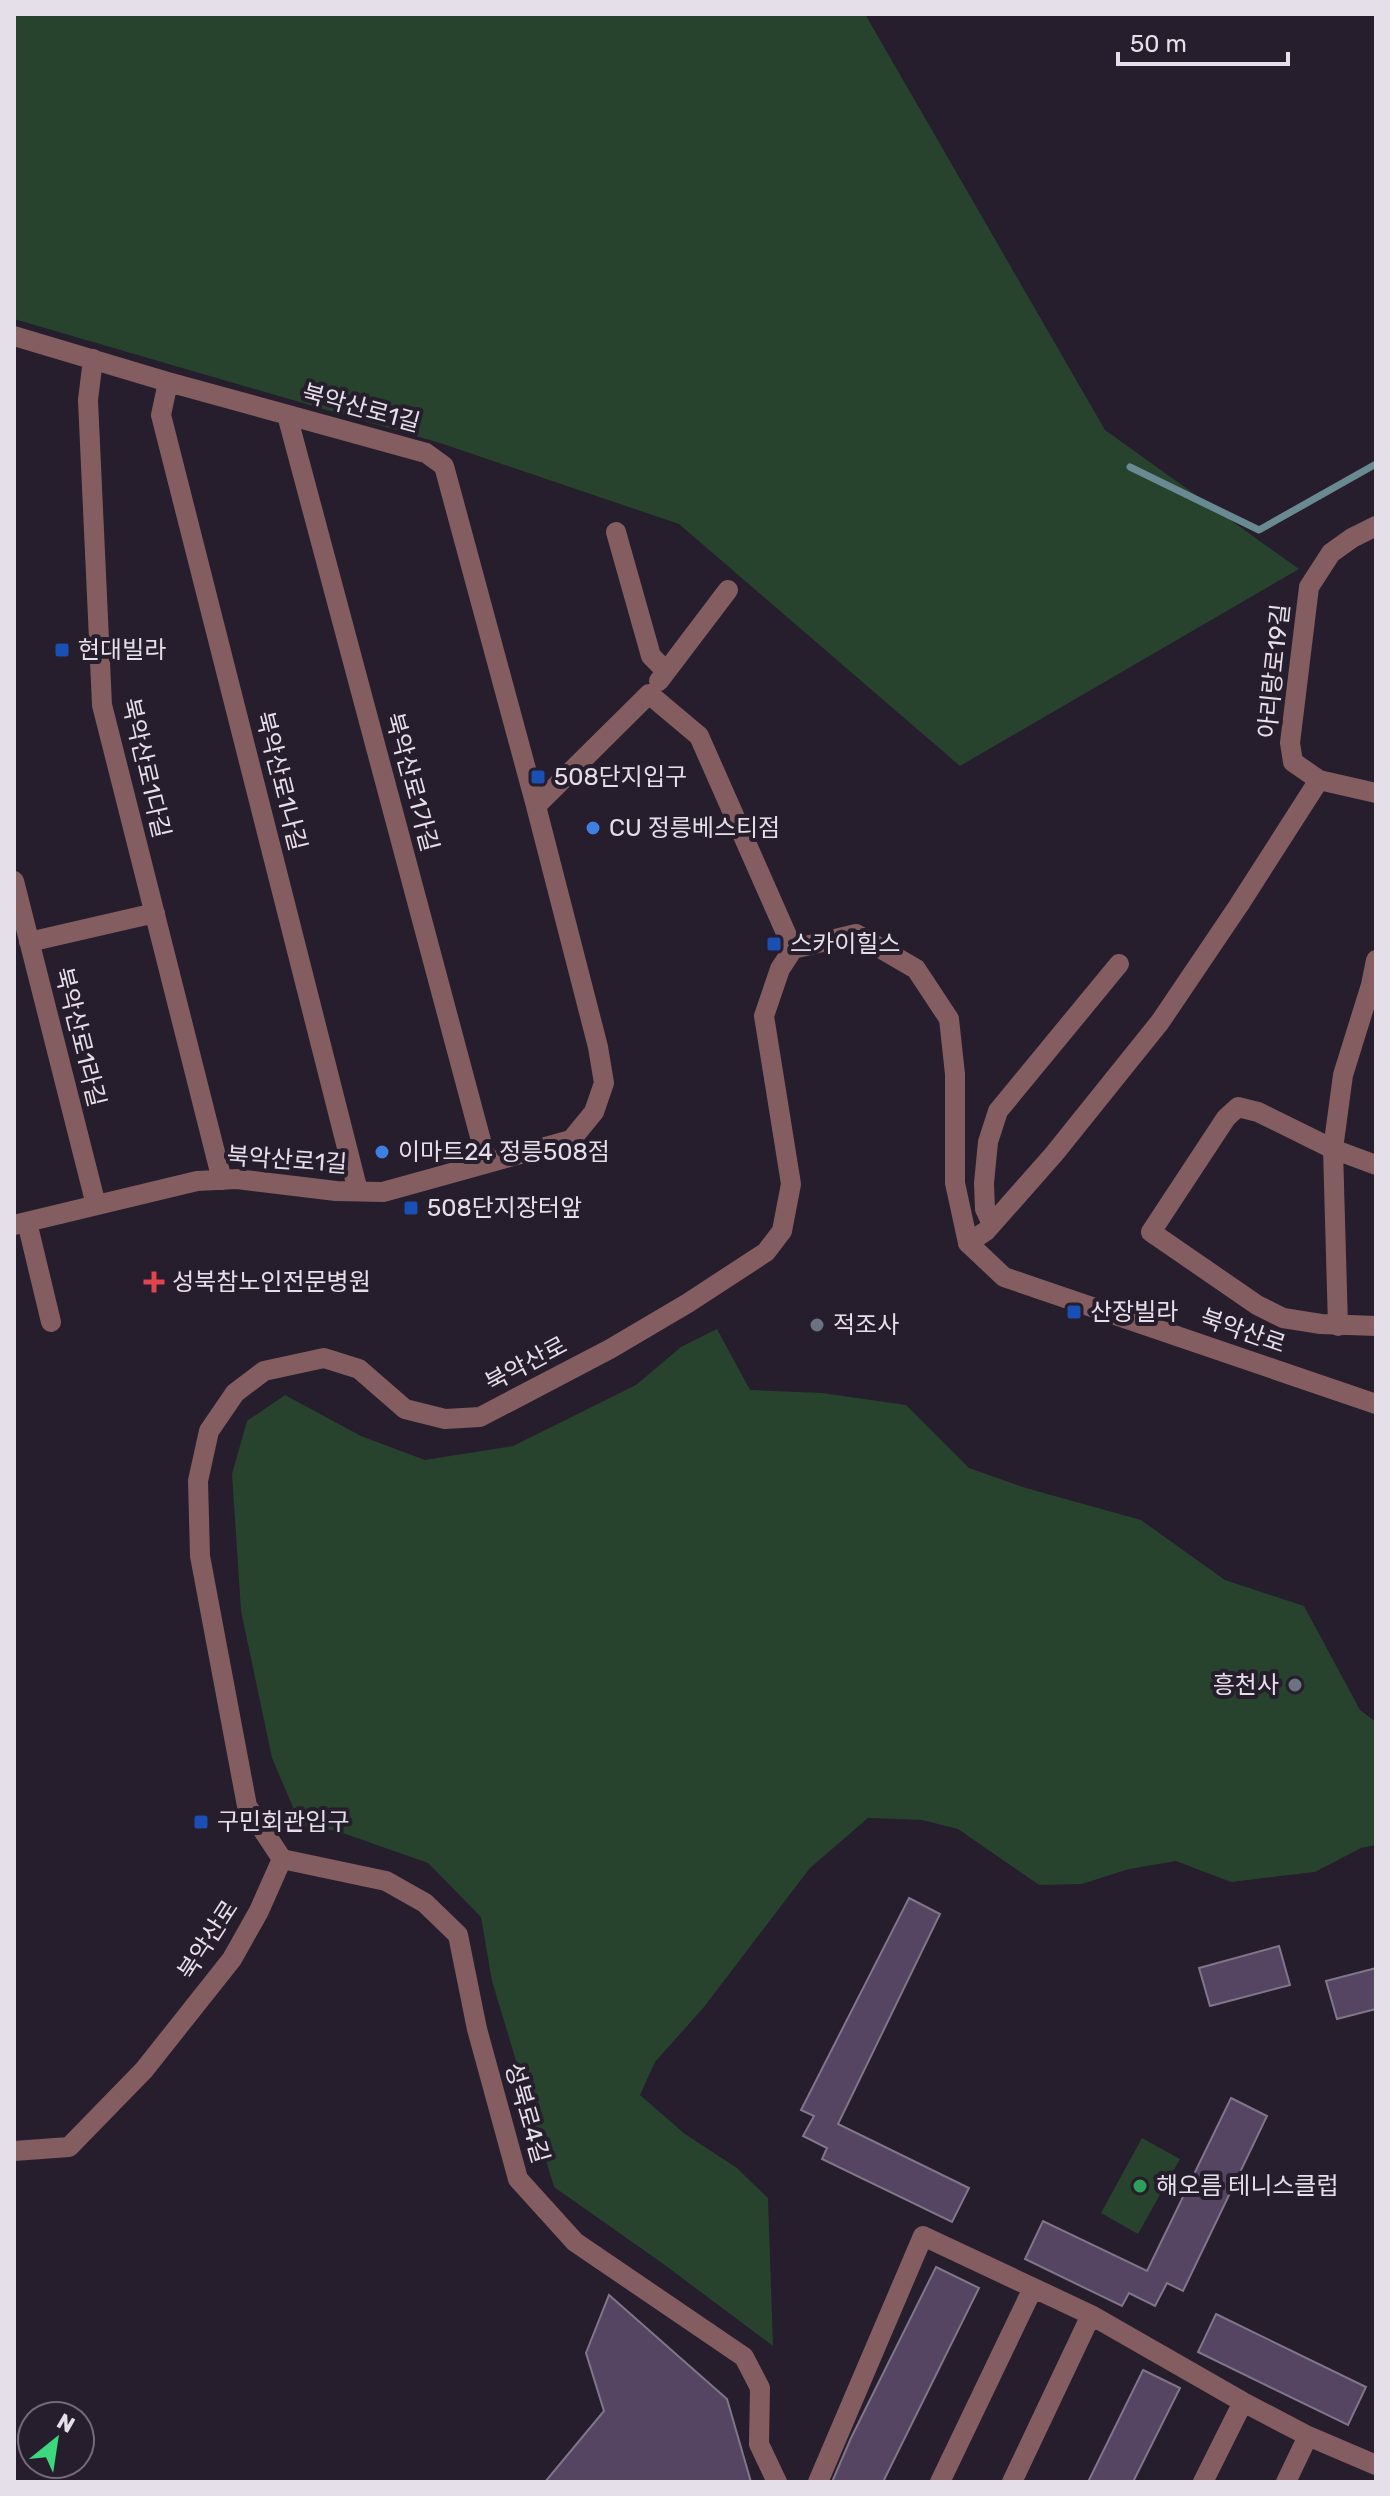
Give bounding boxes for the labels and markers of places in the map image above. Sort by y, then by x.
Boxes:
place label: 현대빌라 [78,636,166,664]
marker: 현대빌라 [53,641,71,659]
place label: 508단지입구 [554,763,687,791]
marker: 508단지입구 [529,768,547,786]
place label: CU 정릉베스티점 [609,814,780,842]
marker: CU 정릉베스티점 [584,819,602,837]
place label: 스카이힐스 [790,930,900,958]
marker: 스카이힐스 [765,935,783,953]
place label: 이마트24 정릉508점 [398,1138,610,1166]
marker: 이마트24 정릉508점 [373,1143,391,1161]
place label: 508단지장터앞 [427,1194,582,1222]
marker: 508단지장터앞 [402,1199,420,1217]
place label: 성북참노인전문병원 [172,1268,371,1296]
marker: 성북참노인전문병원 [143,1271,165,1293]
place label: 산장빌라 [1090,1298,1178,1326]
marker: 산장빌라 [1065,1303,1083,1321]
place label: 적조사 [833,1311,899,1339]
marker: 적조사 [808,1316,826,1334]
place label: 흥천사 [1213,1671,1279,1699]
marker: 흥천사 [1286,1676,1304,1694]
place label: 구민회관입구 [217,1808,349,1836]
marker: 구민회관입구 [192,1813,210,1831]
place label: 해오름 테니스클럽 [1156,2172,1339,2200]
marker: 해오름 테니스클럽 [1131,2177,1149,2195]

